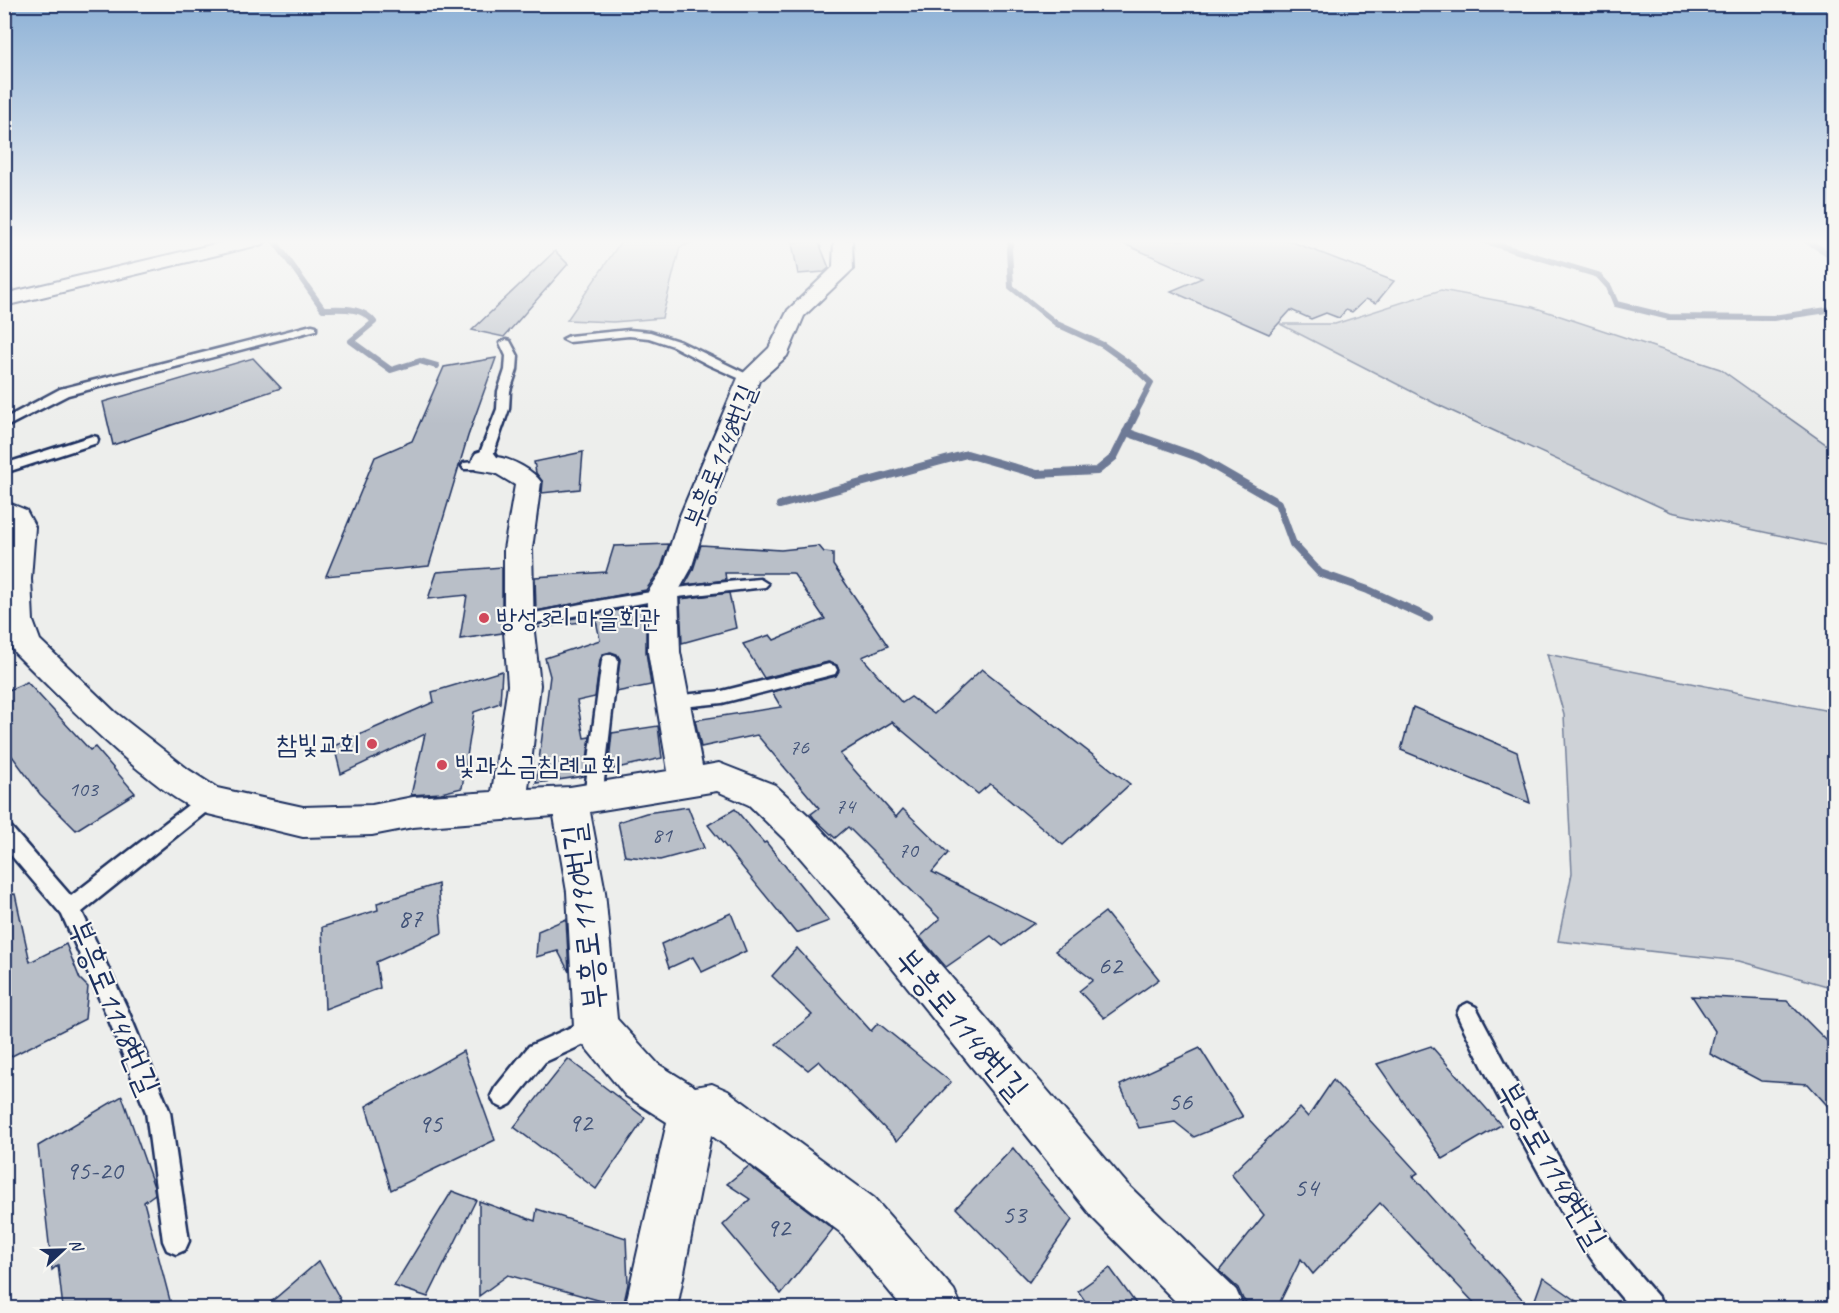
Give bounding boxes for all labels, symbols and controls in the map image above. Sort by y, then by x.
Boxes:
street label: 부흥로1148번길 [676,380,764,532]
place label: 방성3리 마을회관 [496,602,661,635]
marker: 방성3리 마을회관 [477,611,491,625]
place label: 참빛교회 [276,728,360,761]
house number: 76 [789,733,810,761]
marker: 참빛교회 [365,737,379,751]
place label: 빛과소금침례교회 [454,749,621,782]
marker: 빛과소금침례교회 [435,758,449,772]
house number: 103 [68,775,100,803]
house number: 74 [835,792,857,820]
house number: 81 [652,821,673,849]
street label: 부흥로1190번길 [552,822,616,1012]
house number: 70 [898,836,920,864]
house number: 87 [398,901,424,935]
street label: 부흥로1148번길 [59,913,169,1101]
street label: 부흥로1148번길 [886,939,1038,1109]
house number: 62 [1098,948,1124,982]
street label: 부흥로1148번길 [1488,1074,1616,1256]
house number: 56 [1168,1084,1193,1118]
house number: 92 [568,1105,594,1139]
house number: 95 [418,1106,444,1140]
house number: 95-20 [65,1153,125,1187]
house number: 54 [1294,1170,1321,1204]
house number: 53 [1002,1197,1028,1231]
house number: 92 [766,1210,792,1244]
north arrow [33,1220,93,1280]
text: N [65,1236,88,1256]

